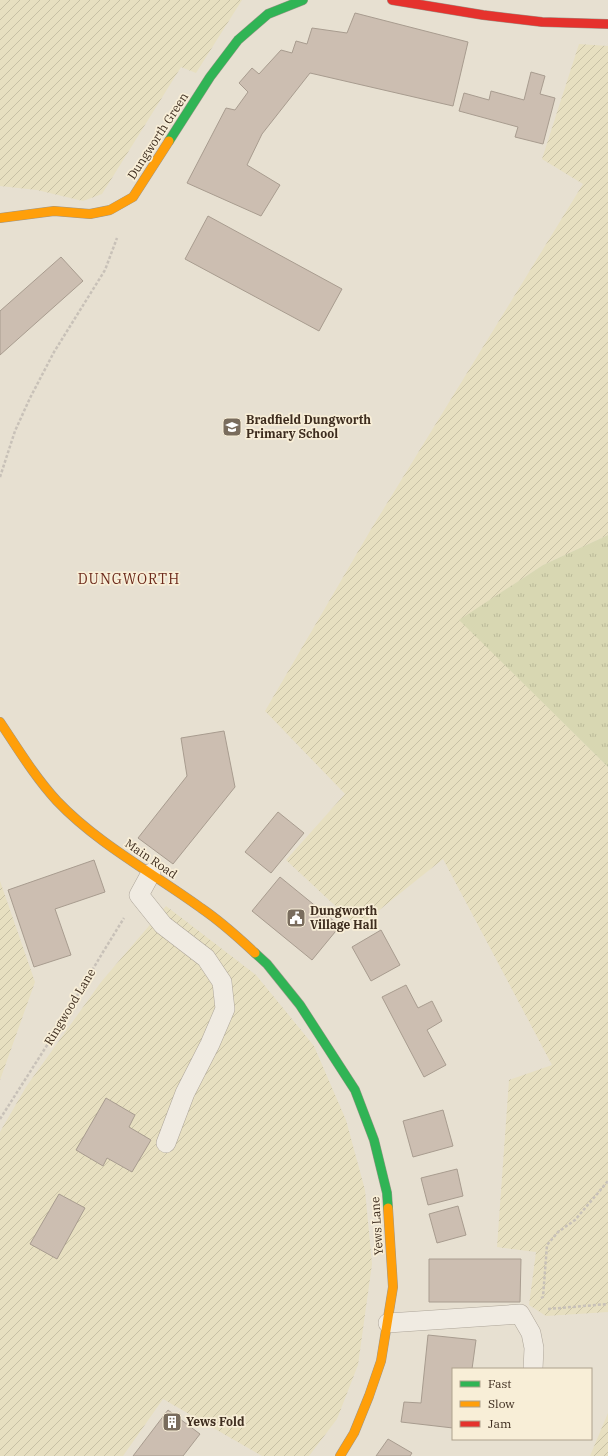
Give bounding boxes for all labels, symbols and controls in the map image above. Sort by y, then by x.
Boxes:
street label: Dungworth Green [124,89,191,182]
place label: Bradfield Dungworth Primary School [246,412,371,441]
school or university icon: Bradfield Dungworth Primary School [221,416,243,438]
district label: DUNGWORTH [78,570,180,588]
street label: Main Road [122,836,180,882]
place label: Dungworth Village Hall [310,903,378,932]
public building icon: Dungworth Village Hall [285,907,307,929]
street label: Ringwood Lane [41,966,98,1048]
street label: Yews Lane [367,1196,386,1256]
legend [452,1368,592,1440]
text: Fast [488,1376,512,1391]
text: Slow [488,1396,515,1411]
building icon: Yews Fold [161,1411,183,1433]
place label: Yews Fold [186,1414,245,1429]
text: Jam [488,1416,512,1431]

